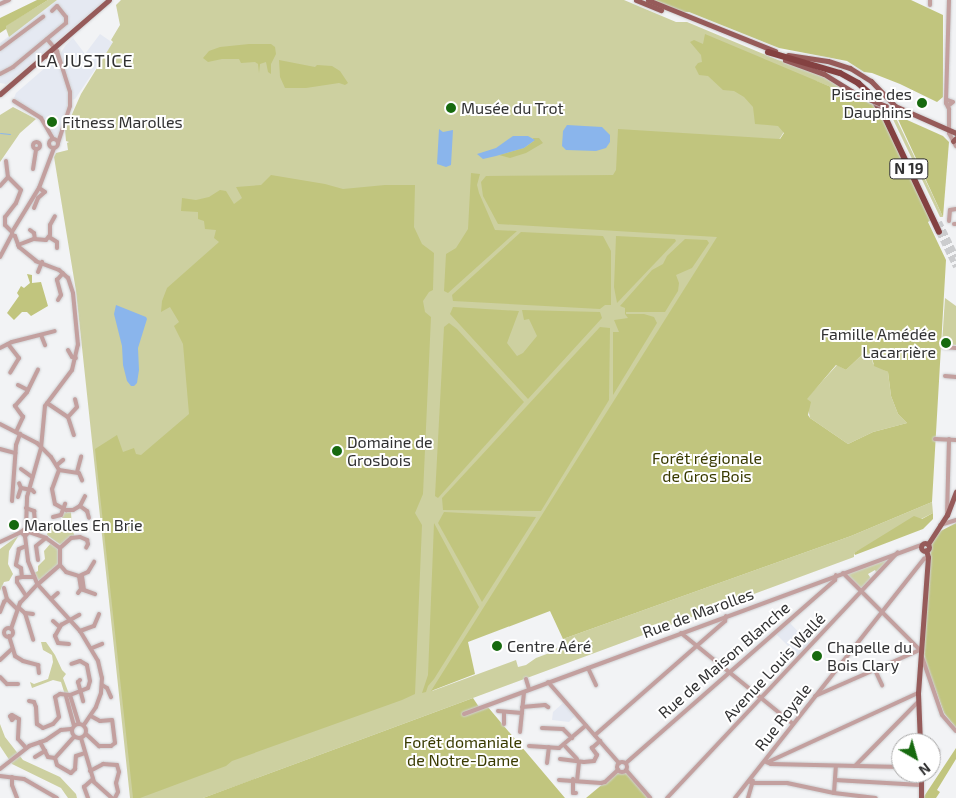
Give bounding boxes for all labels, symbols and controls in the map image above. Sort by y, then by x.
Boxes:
district label: LA JUSTICE [35,49,135,71]
place label: Piscine des Dauphins [831,84,912,122]
marker: Piscine des Dauphins [916,97,928,109]
place label: Musée du Trot [461,98,564,118]
marker: Musée du Trot [445,102,457,114]
place label: Fitness Marolles [62,112,183,132]
marker: Fitness Marolles [46,116,58,128]
road number: N 19 [889,156,929,182]
place label: Famille Amédée Lacarrière [820,324,936,362]
marker: Famille Amédée Lacarrière [940,337,952,349]
place label: Domaine de Grosbois [347,432,433,470]
marker: Domaine de Grosbois [331,445,343,457]
park label: Forêt régionale de Gros Bois [652,448,762,486]
place label: Marolles En Brie [24,515,143,535]
marker: Marolles En Brie [8,519,20,531]
street label: Rue de Marolles [640,584,756,642]
street label: Rue de Maison Blanche [654,598,794,722]
street label: Avenue Louis Wallé [719,609,829,725]
place label: Centre Aéré [507,636,592,656]
place label: Chapelle du Bois Clary [827,637,912,675]
marker: Centre Aéré [491,640,503,652]
marker: Chapelle du Bois Clary [811,650,823,662]
street label: Rue Royale [751,679,815,755]
park label: Forêt domaniale de Notre-Dame [404,732,522,770]
north arrow [891,733,941,783]
text: N [916,760,934,779]

